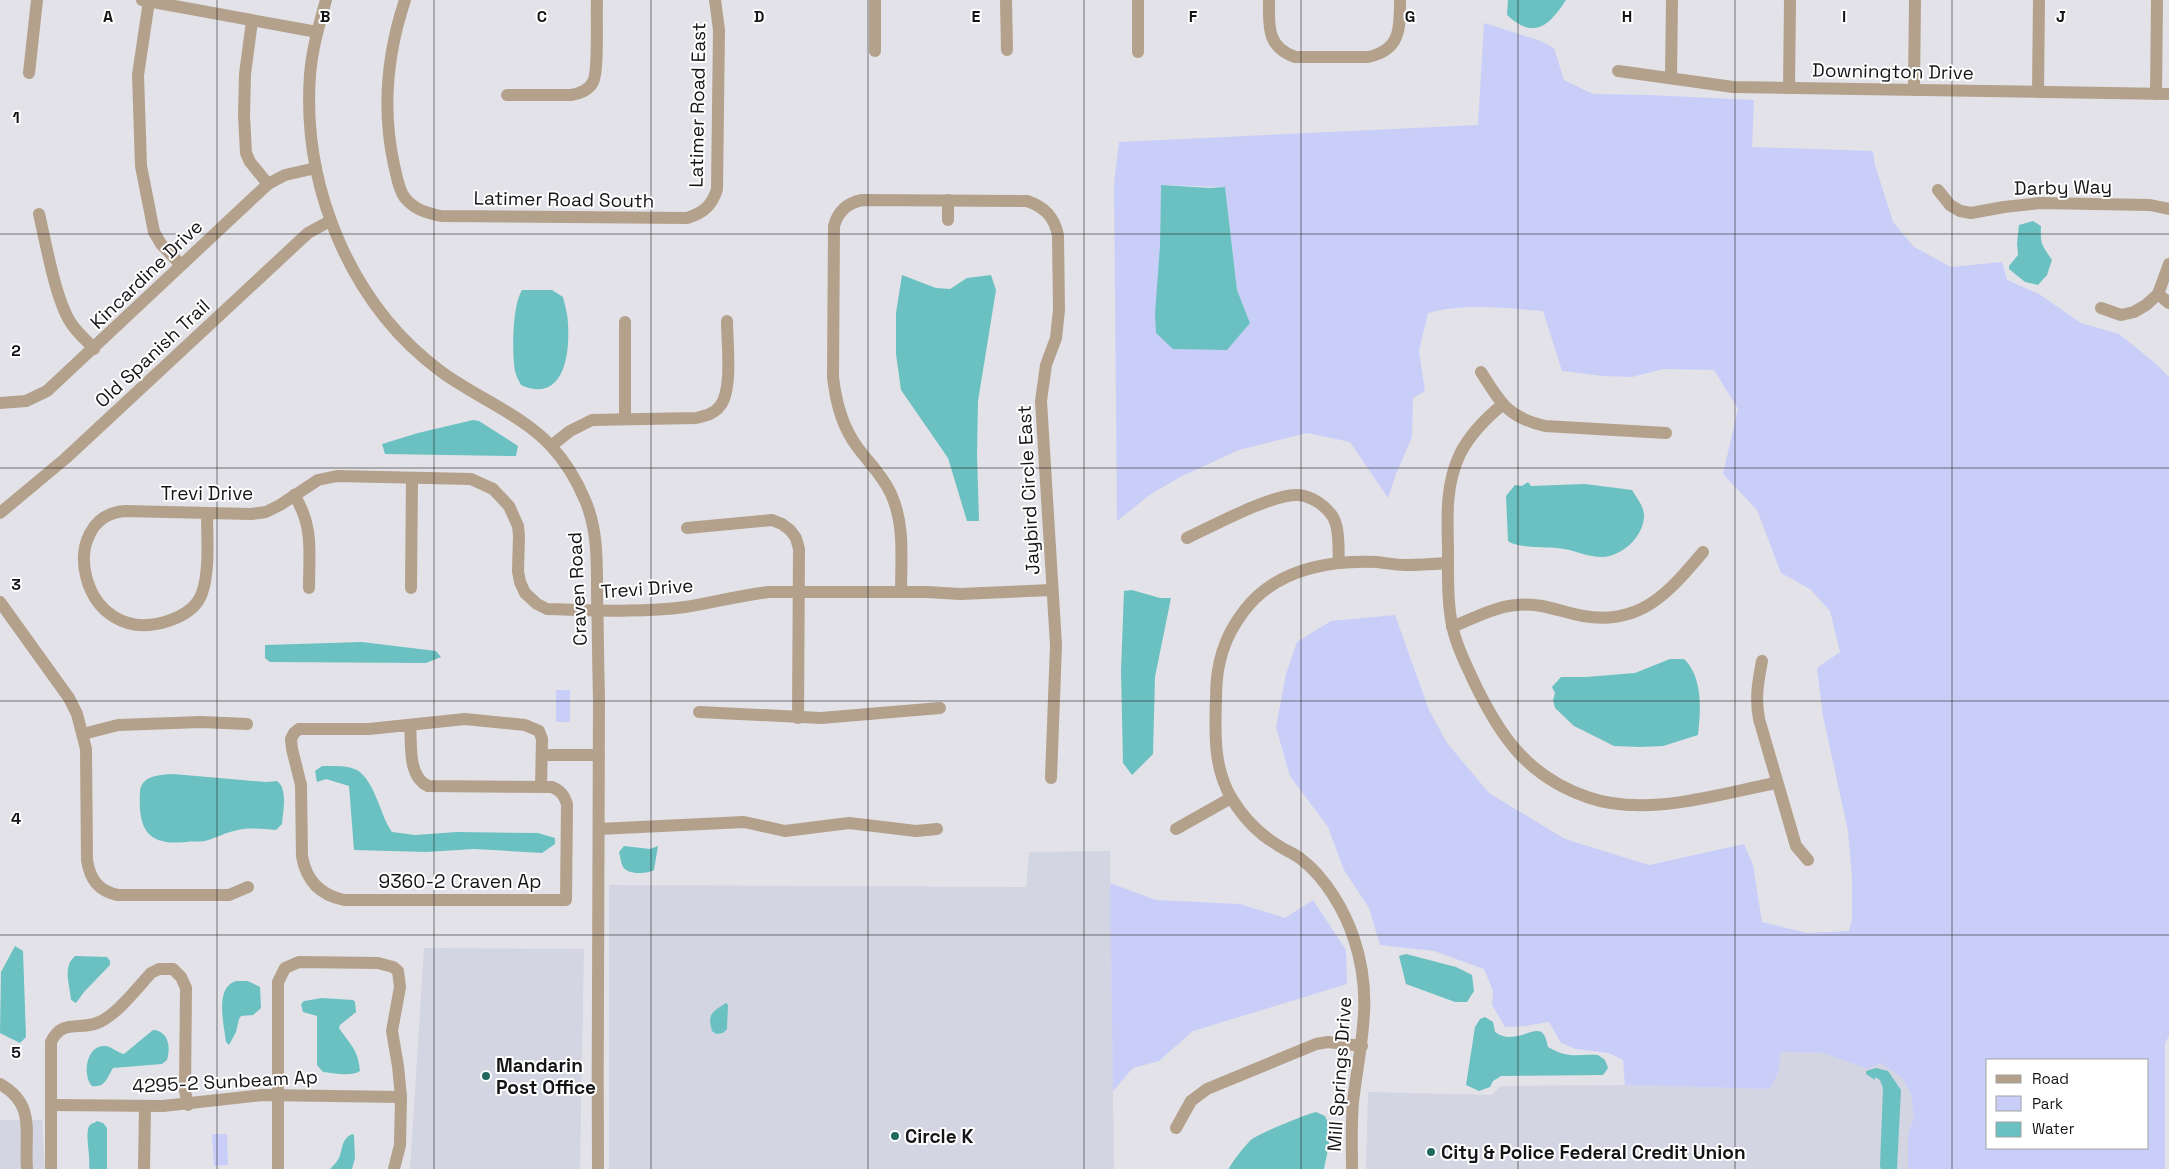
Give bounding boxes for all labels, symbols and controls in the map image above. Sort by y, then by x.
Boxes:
text: A [103,6,113,27]
text: B [320,6,330,27]
text: C [537,6,547,27]
text: D [754,6,764,27]
text: E [972,6,981,27]
text: F [1189,6,1198,27]
text: G [1405,6,1415,27]
text: H [1622,6,1632,27]
text: I [1842,6,1846,27]
text: J [2056,6,2066,27]
street label: Latimer Road East [684,22,711,188]
street label: Downington Drive [1812,58,1974,85]
text: 1 [12,107,20,128]
street label: Darby Way [2014,174,2112,201]
street label: Latimer Road South [473,185,655,214]
street label: Kincardine Drive [85,214,208,334]
street label: Old Spanish Trail [90,294,215,413]
text: 2 [11,340,21,361]
street label: Jaybird Circle East [1012,405,1045,575]
street label: Trevi Drive [161,481,253,506]
street label: Craven Road [562,532,593,646]
street label: Trevi Drive [600,573,694,604]
text: 3 [11,574,21,595]
text: 4 [11,808,21,829]
street label: 9360-2 Craven Ap [379,869,541,894]
street label: Mill Springs Drive [1322,996,1357,1152]
text: 5 [11,1042,21,1063]
place label: Mandarin Post Office [496,1053,596,1100]
legend [1986,1059,2149,1149]
street label: 4295-2 Sunbeam Ap [132,1064,318,1099]
text: Road [2032,1069,2069,1088]
marker: Mandarin Post Office [480,1070,492,1082]
text: Park [2032,1094,2063,1113]
text: Water [2032,1119,2075,1138]
place label: Circle K [905,1124,973,1149]
marker: Circle K [889,1130,901,1142]
place label: City & Police Federal Credit Union [1441,1140,1746,1165]
marker: City & Police Federal Credit Union [1425,1146,1437,1158]

